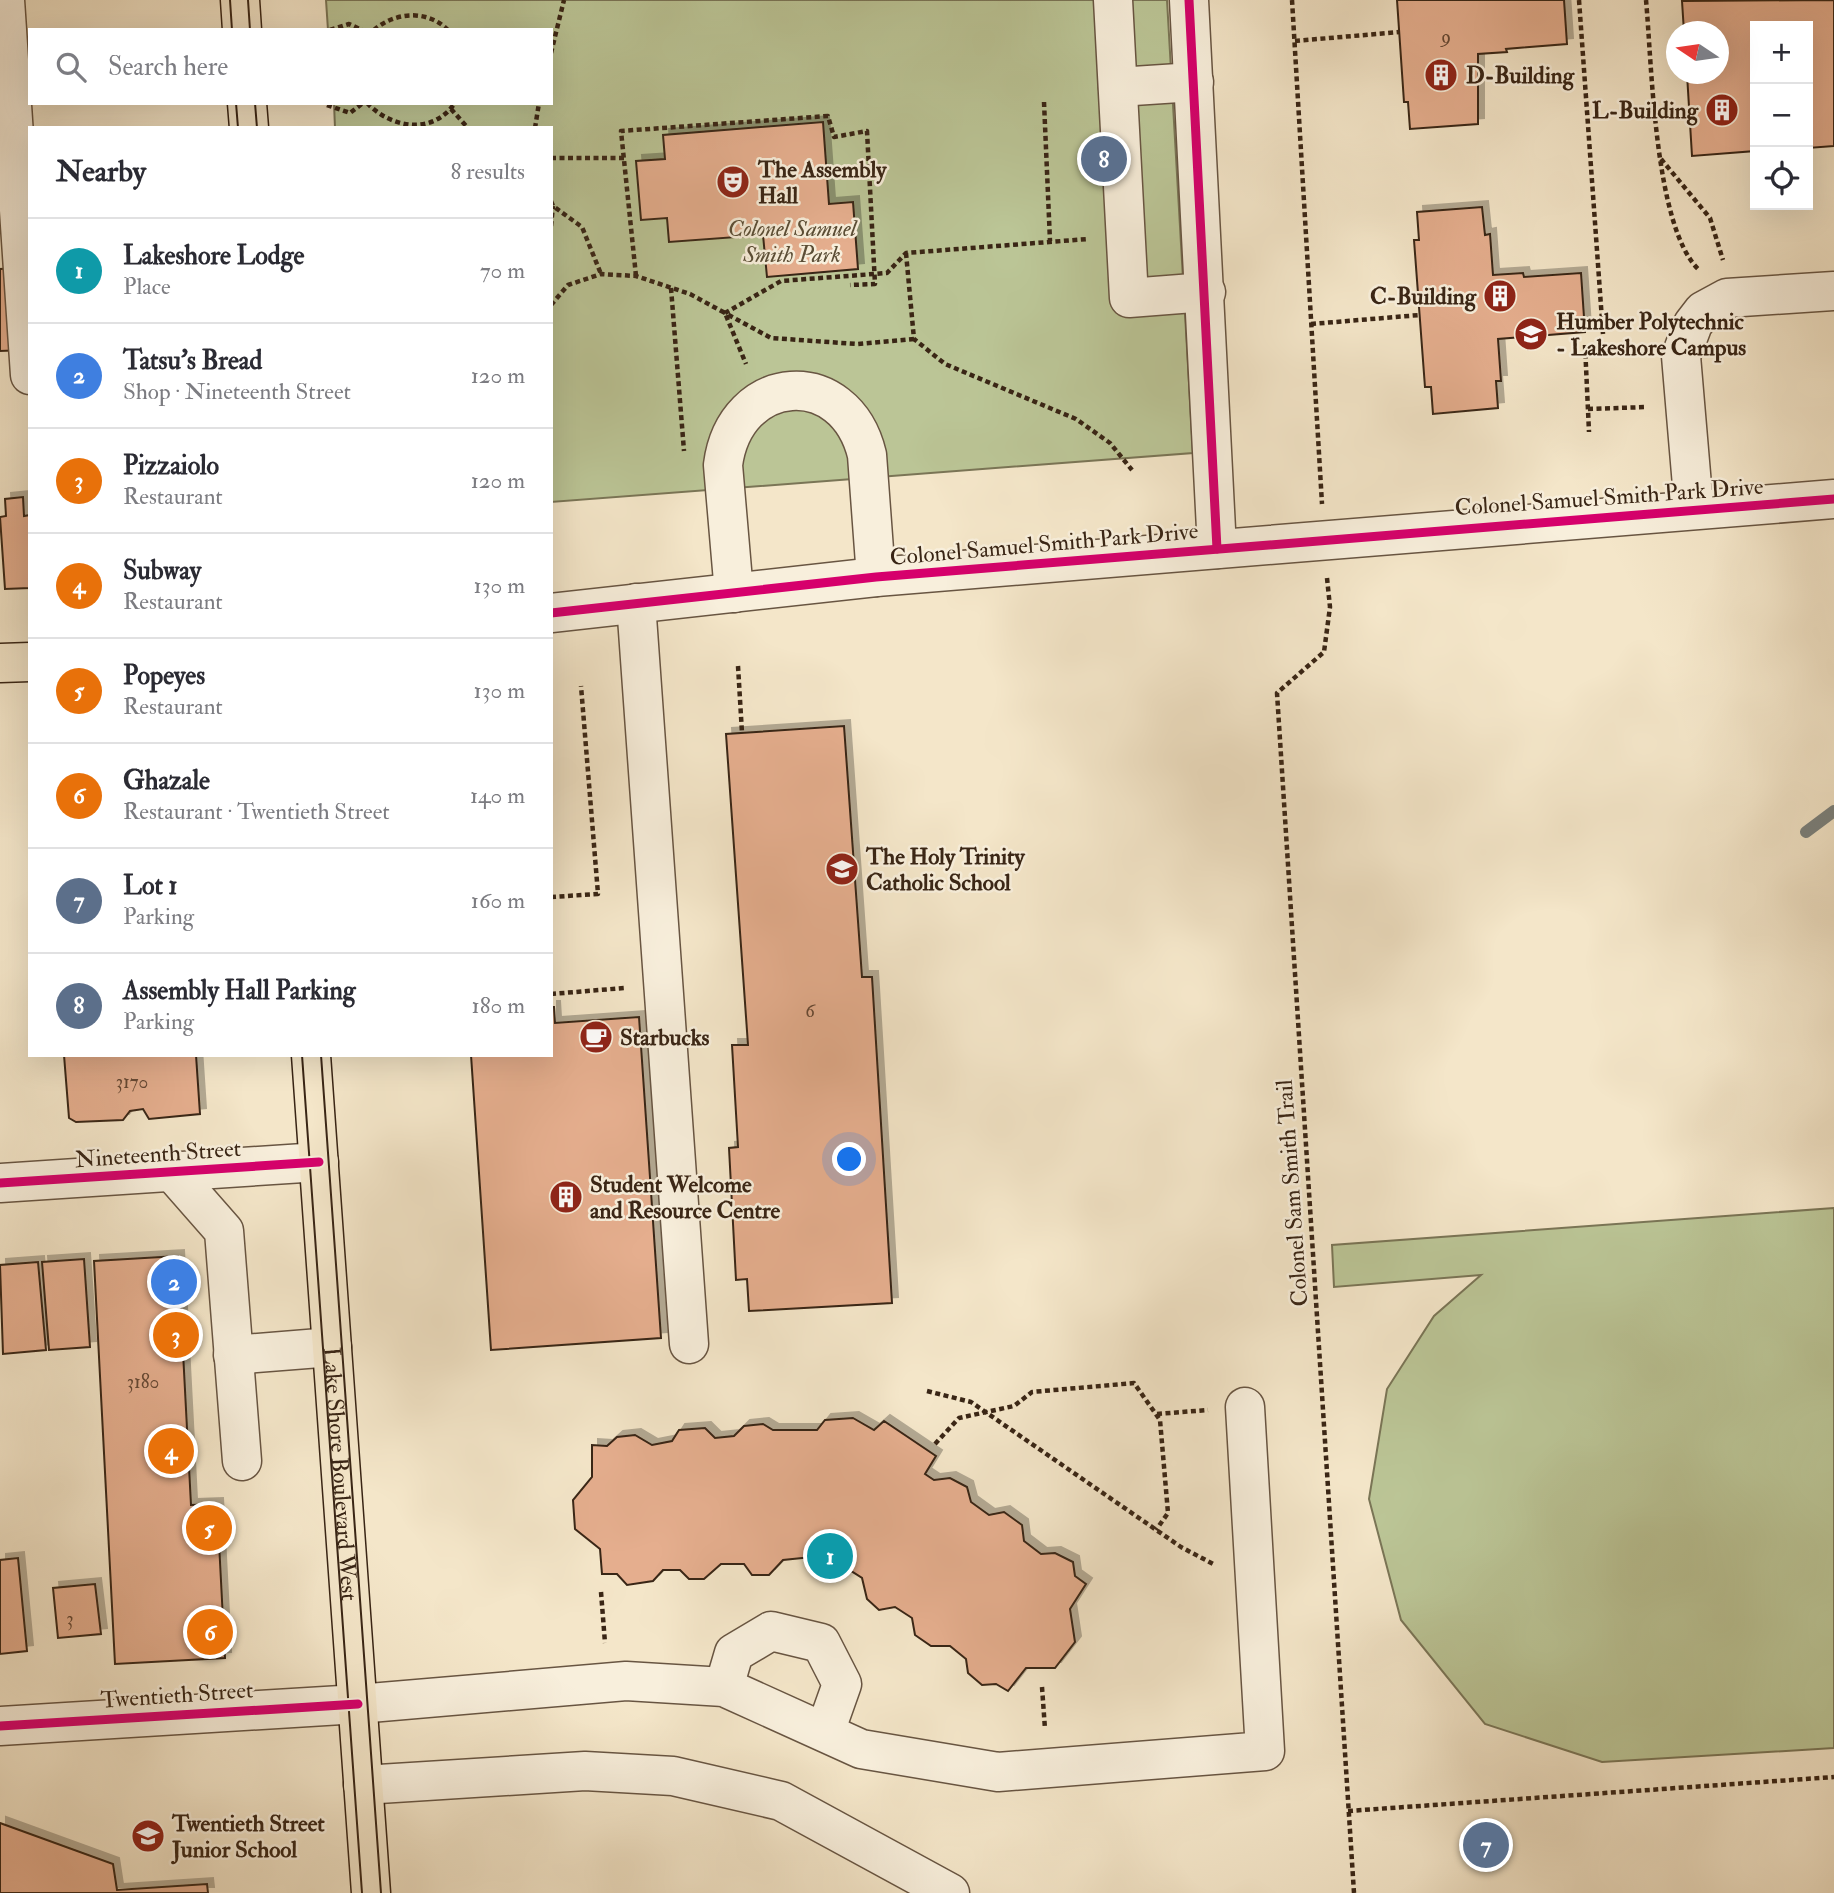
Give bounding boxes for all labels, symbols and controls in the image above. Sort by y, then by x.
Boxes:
north arrow [1666,21,1729,84]
map controls [1750,21,1813,210]
button: + [1750,21,1813,84]
house number: 9 [1439,25,1451,49]
search box [28,28,553,105]
icon: search [52,48,90,86]
text: Search here [108,51,228,83]
building icon: D-Building [1422,56,1460,94]
place label: D-Building [1466,61,1576,91]
button: − [1750,84,1813,147]
building icon: L-Building [1703,91,1741,129]
place label: L-Building [1592,96,1700,126]
pin: 8 [1081,133,1127,185]
button: locate [1750,147,1813,210]
text: Nearby [56,153,146,190]
place label: The Assembly Hall [757,155,887,210]
text: 8 results [450,157,525,186]
theatre icon: The Assembly Hall [714,163,752,201]
park label: Colonel Samuel Smith Park [728,214,858,269]
text: Lakeshore Lodge [123,240,304,272]
text: 1 [75,256,83,285]
text: 70 m [480,256,525,285]
text: Place [123,272,171,301]
building icon: C-Building [1481,277,1519,315]
place label: C-Building [1370,282,1478,312]
place label: Humber Polytechnic - Lakeshore Campus [1556,307,1746,363]
school or university icon: Humber Polytechnic - Lakeshore Campus [1512,315,1550,353]
text: Tatsu's Bread [123,345,262,377]
text: 2 [73,361,85,390]
text: 120 m [471,361,525,390]
text: Shop · Nineteenth Street [123,377,351,406]
text: Pizzaiolo [123,450,219,482]
text: 3 [75,466,83,495]
text: 120 m [471,466,525,495]
street label: Colonel Samuel Smith Park Drive [1454,472,1765,522]
text: Restaurant [123,482,223,511]
street label: Colonel Samuel Smith Park Drive [889,516,1200,572]
text: Subway [123,555,201,587]
text: 4 [73,571,85,600]
text: 130 m [473,571,525,600]
text: Restaurant [123,587,223,616]
text: Popeyes [123,660,205,692]
text: 5 [74,676,84,705]
text: 130 m [473,676,525,705]
text: Restaurant [123,692,223,721]
text: Ghazale [123,765,210,797]
text: 6 [73,781,85,810]
text: 140 m [470,781,525,810]
text: Restaurant · Twentieth Street [123,797,390,826]
place label: The Holy Trinity Catholic School [865,842,1025,897]
school or university icon: The Holy Trinity Catholic School [823,850,861,888]
text: Lot 1 [123,870,178,902]
text: 7 [74,886,84,915]
text: 160 m [471,886,525,915]
text: Parking [123,902,194,931]
text: Assembly Hall Parking [123,975,356,1007]
text: 8 [74,991,84,1020]
text: 180 m [472,991,525,1020]
house number: 6 [805,999,816,1023]
text: Parking [123,1007,194,1036]
cafe icon: Starbucks [577,1018,615,1056]
place label: Starbucks [620,1023,709,1052]
house number: 3170 [116,1070,148,1094]
street label: Colonel Sam Smith Trail [1270,1078,1314,1307]
street label: Nineteenth Street [74,1134,242,1174]
your location [832,1142,866,1176]
place label: Student Welcome and Resource Centre [590,1170,781,1225]
building icon: Student Welcome and Resource Centre [547,1178,585,1216]
pin: 2 [151,1256,197,1308]
pin: 3 [153,1309,199,1361]
street label: Lake Shore Boulevard West [317,1346,365,1602]
house number: 3180 [127,1370,159,1394]
pin: 4 [148,1425,194,1477]
pin: 5 [186,1502,232,1554]
pin: 1 [807,1530,853,1582]
pin: 6 [187,1606,233,1658]
house number: 3 [66,1607,74,1631]
street label: Twentieth Street [100,1675,254,1715]
place label: Twentieth Street Junior School [171,1809,325,1865]
school or university icon: Twentieth Street Junior School [129,1817,167,1855]
pin: 7 [1463,1819,1509,1871]

